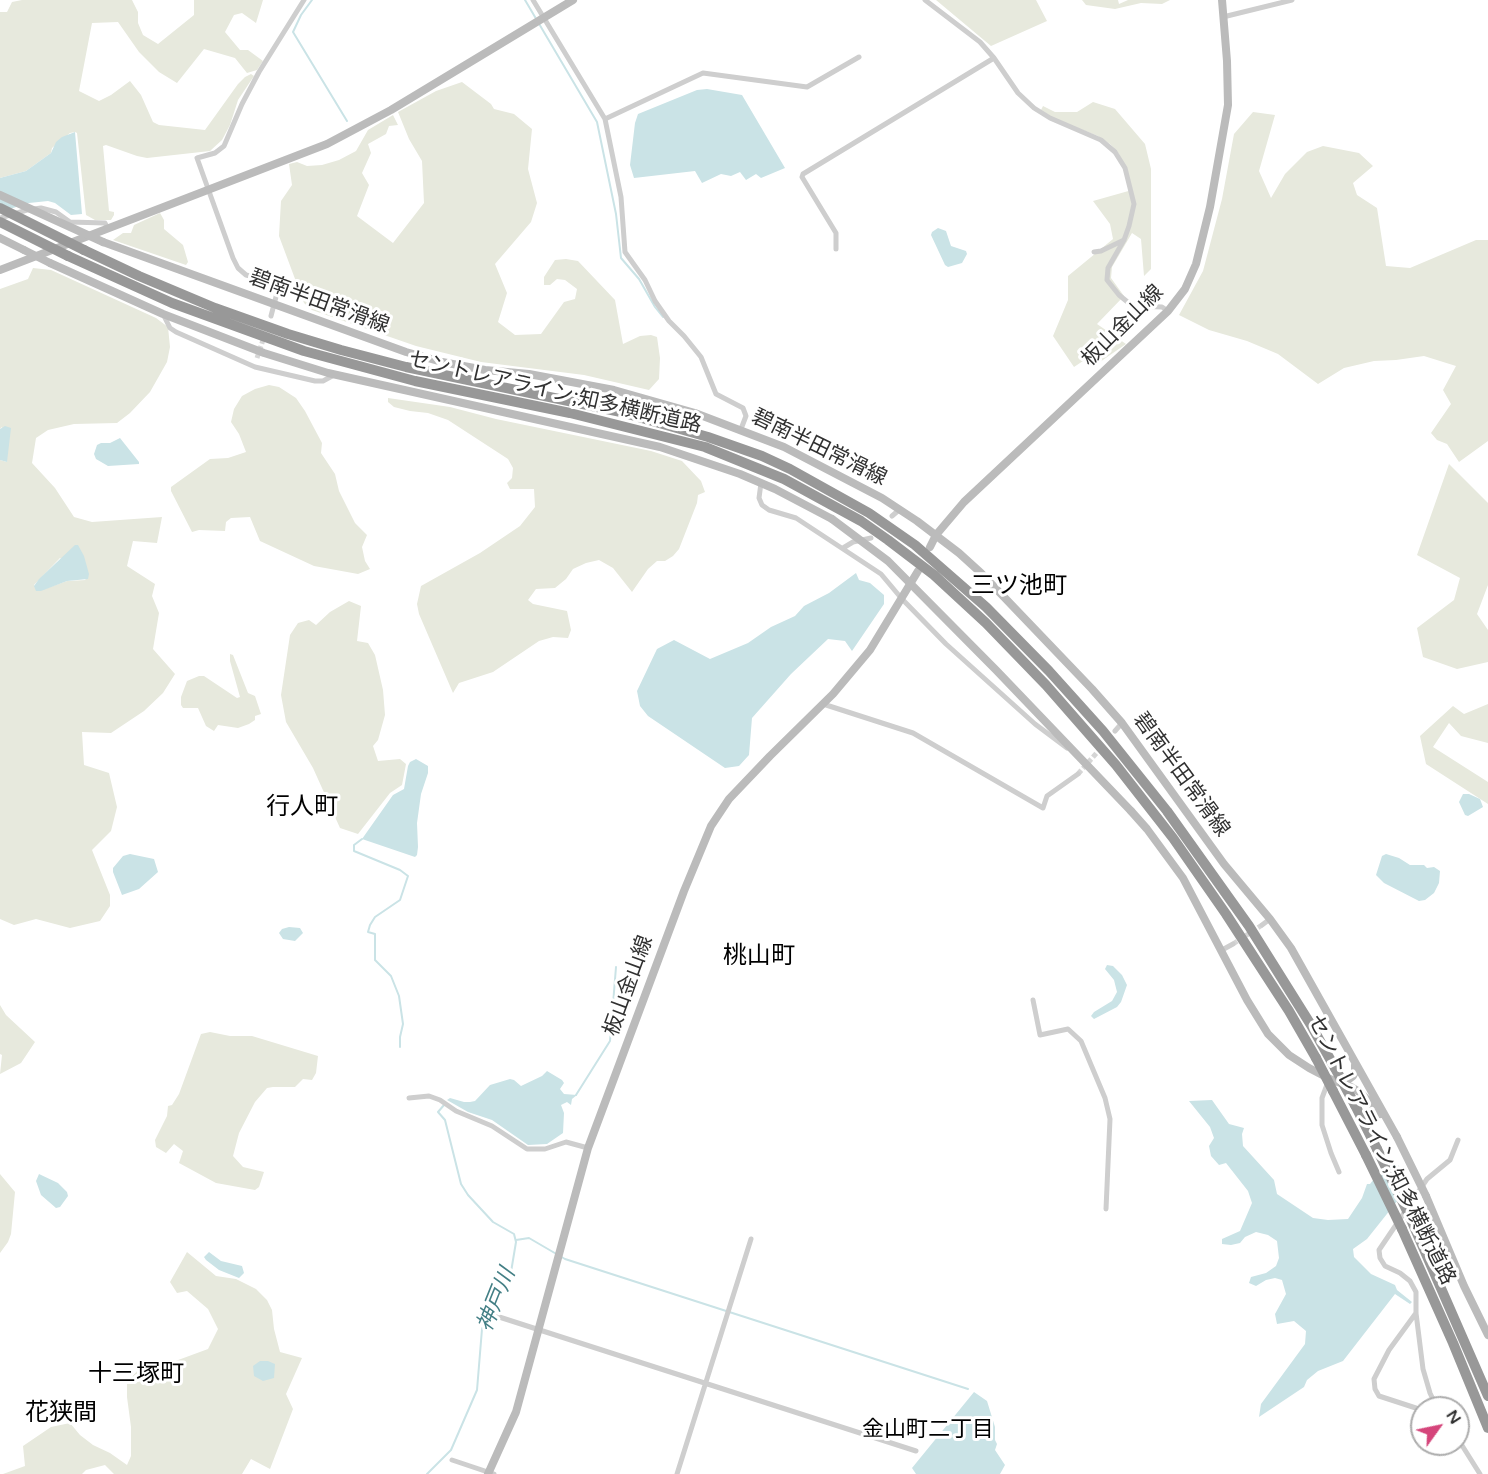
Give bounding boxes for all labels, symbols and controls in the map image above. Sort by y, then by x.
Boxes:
street label: 碧南半田常滑線 [246,265,392,339]
street label: 板山金山線 [1077,280,1169,372]
street label: セントレアライン;知多横断道路 [406,347,704,439]
street label: 碧南半田常滑線 [747,404,891,492]
district label: 三ツ池町 [971,573,1067,601]
street label: 碧南半田常滑線 [1128,708,1234,842]
district label: 行人町 [266,794,338,822]
street label: 板山金山線 [599,932,659,1040]
district label: 桃山町 [723,943,795,971]
street label: セントレアライン;知多横断道路 [1302,1011,1460,1289]
water label: 神戸川 [472,1264,522,1336]
district label: 十三塚町 [88,1361,184,1389]
north arrow [1410,1396,1470,1456]
district label: 花狭間 [25,1400,97,1428]
text: N [1442,1406,1465,1428]
district label: 金山町二丁目 [862,1417,994,1443]

